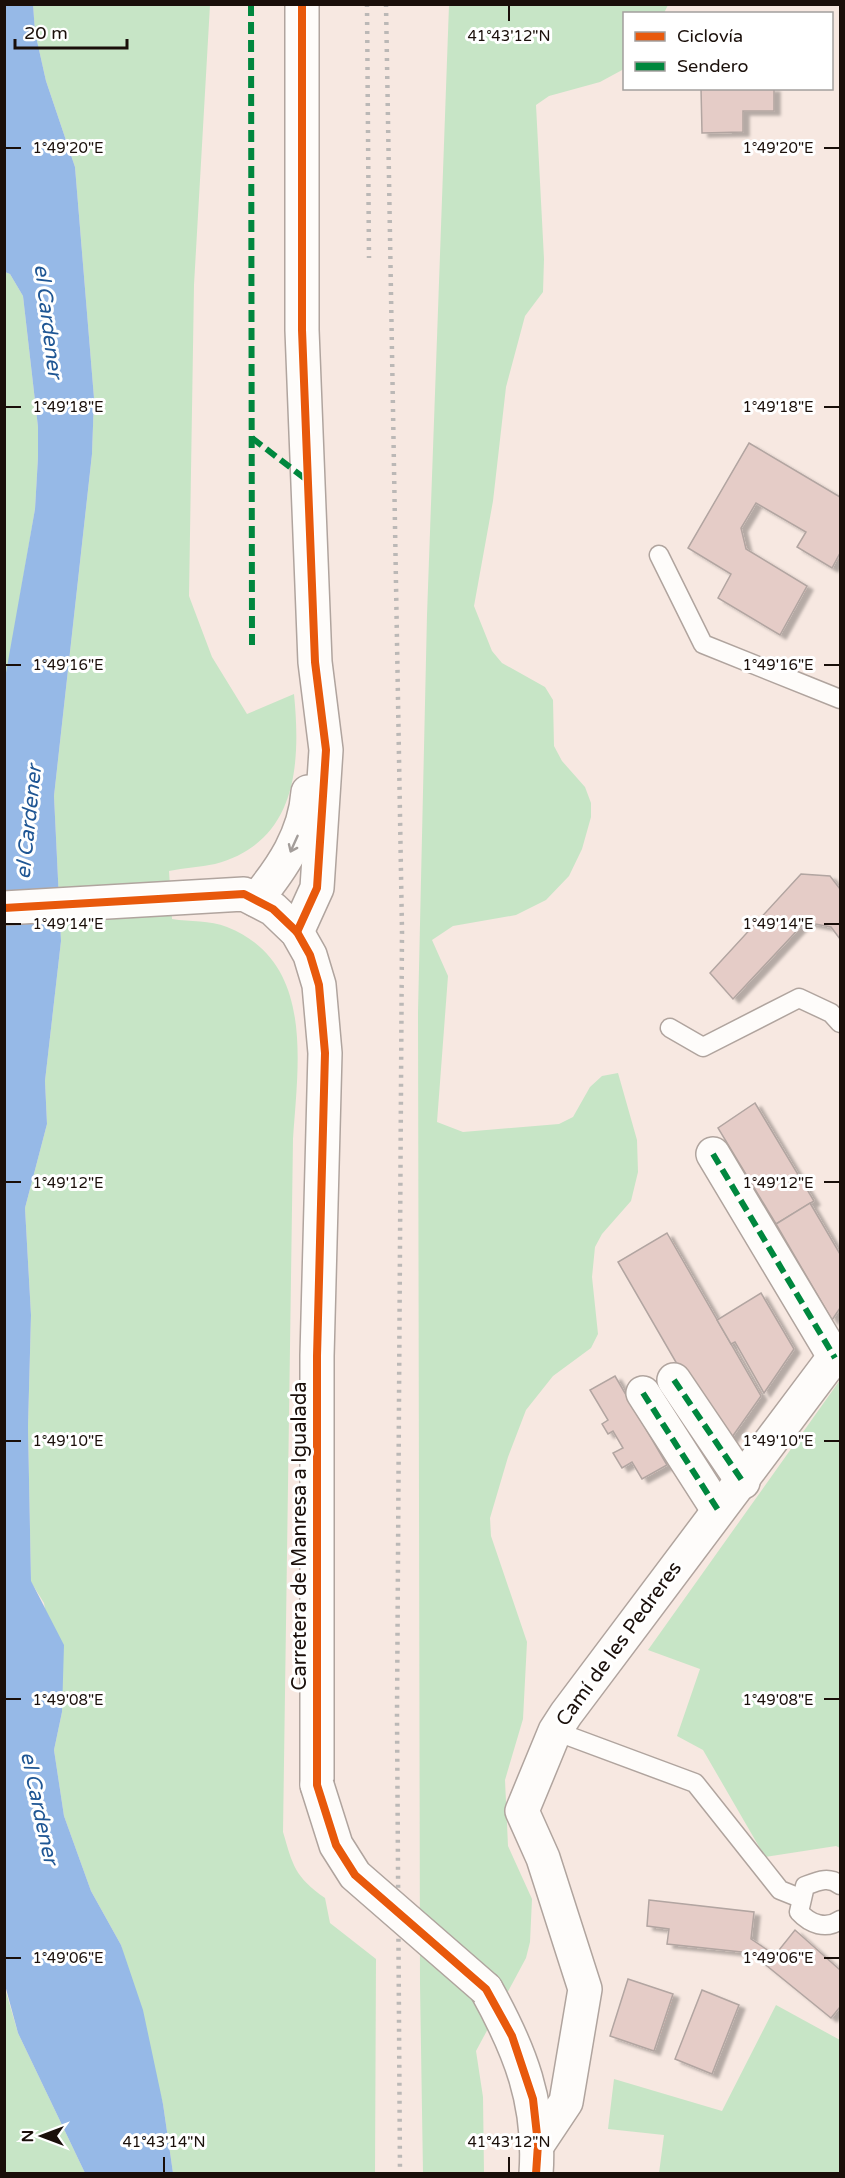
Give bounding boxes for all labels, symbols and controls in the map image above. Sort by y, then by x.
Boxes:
scale bar [15,12,128,50]
legend [623,12,833,90]
text: 20 m [24,22,68,44]
text: Ciclovía [677,25,743,47]
text: 41°43'12"N [467,27,551,45]
text: Sendero [677,55,748,77]
text: 1°49'20"E [32,139,104,157]
text: 1°49'20"E [742,139,814,157]
water label: el Cardener [29,263,68,382]
text: 1°49'18"E [32,398,104,416]
text: 1°49'18"E [742,398,814,416]
text: 1°49'16"E [32,656,104,674]
text: 1°49'16"E [742,656,814,674]
water label: el Cardener [11,761,48,880]
one-way arrow [288,834,299,852]
text: 1°49'14"E [32,915,104,933]
text: 1°49'14"E [742,915,814,933]
text: 1°49'12"E [32,1174,104,1192]
text: 1°49'12"E [742,1174,814,1192]
street label: Carretera de Manresa a Igualada [288,1382,312,1690]
text: 1°49'10"E [32,1432,104,1450]
text: 1°49'10"E [742,1432,814,1450]
street label: Camí de les Pedreres [551,1557,687,1731]
text: 1°49'08"E [32,1691,104,1709]
text: 1°49'08"E [742,1691,814,1709]
water label: el Cardener [15,1749,64,1870]
text: 1°49'06"E [32,1949,104,1967]
text: 1°49'06"E [742,1949,814,1967]
north arrow [12,2106,72,2166]
text: N [18,2130,38,2142]
text: 41°43'14"N [122,2133,206,2151]
text: 41°43'12"N [467,2133,551,2151]

